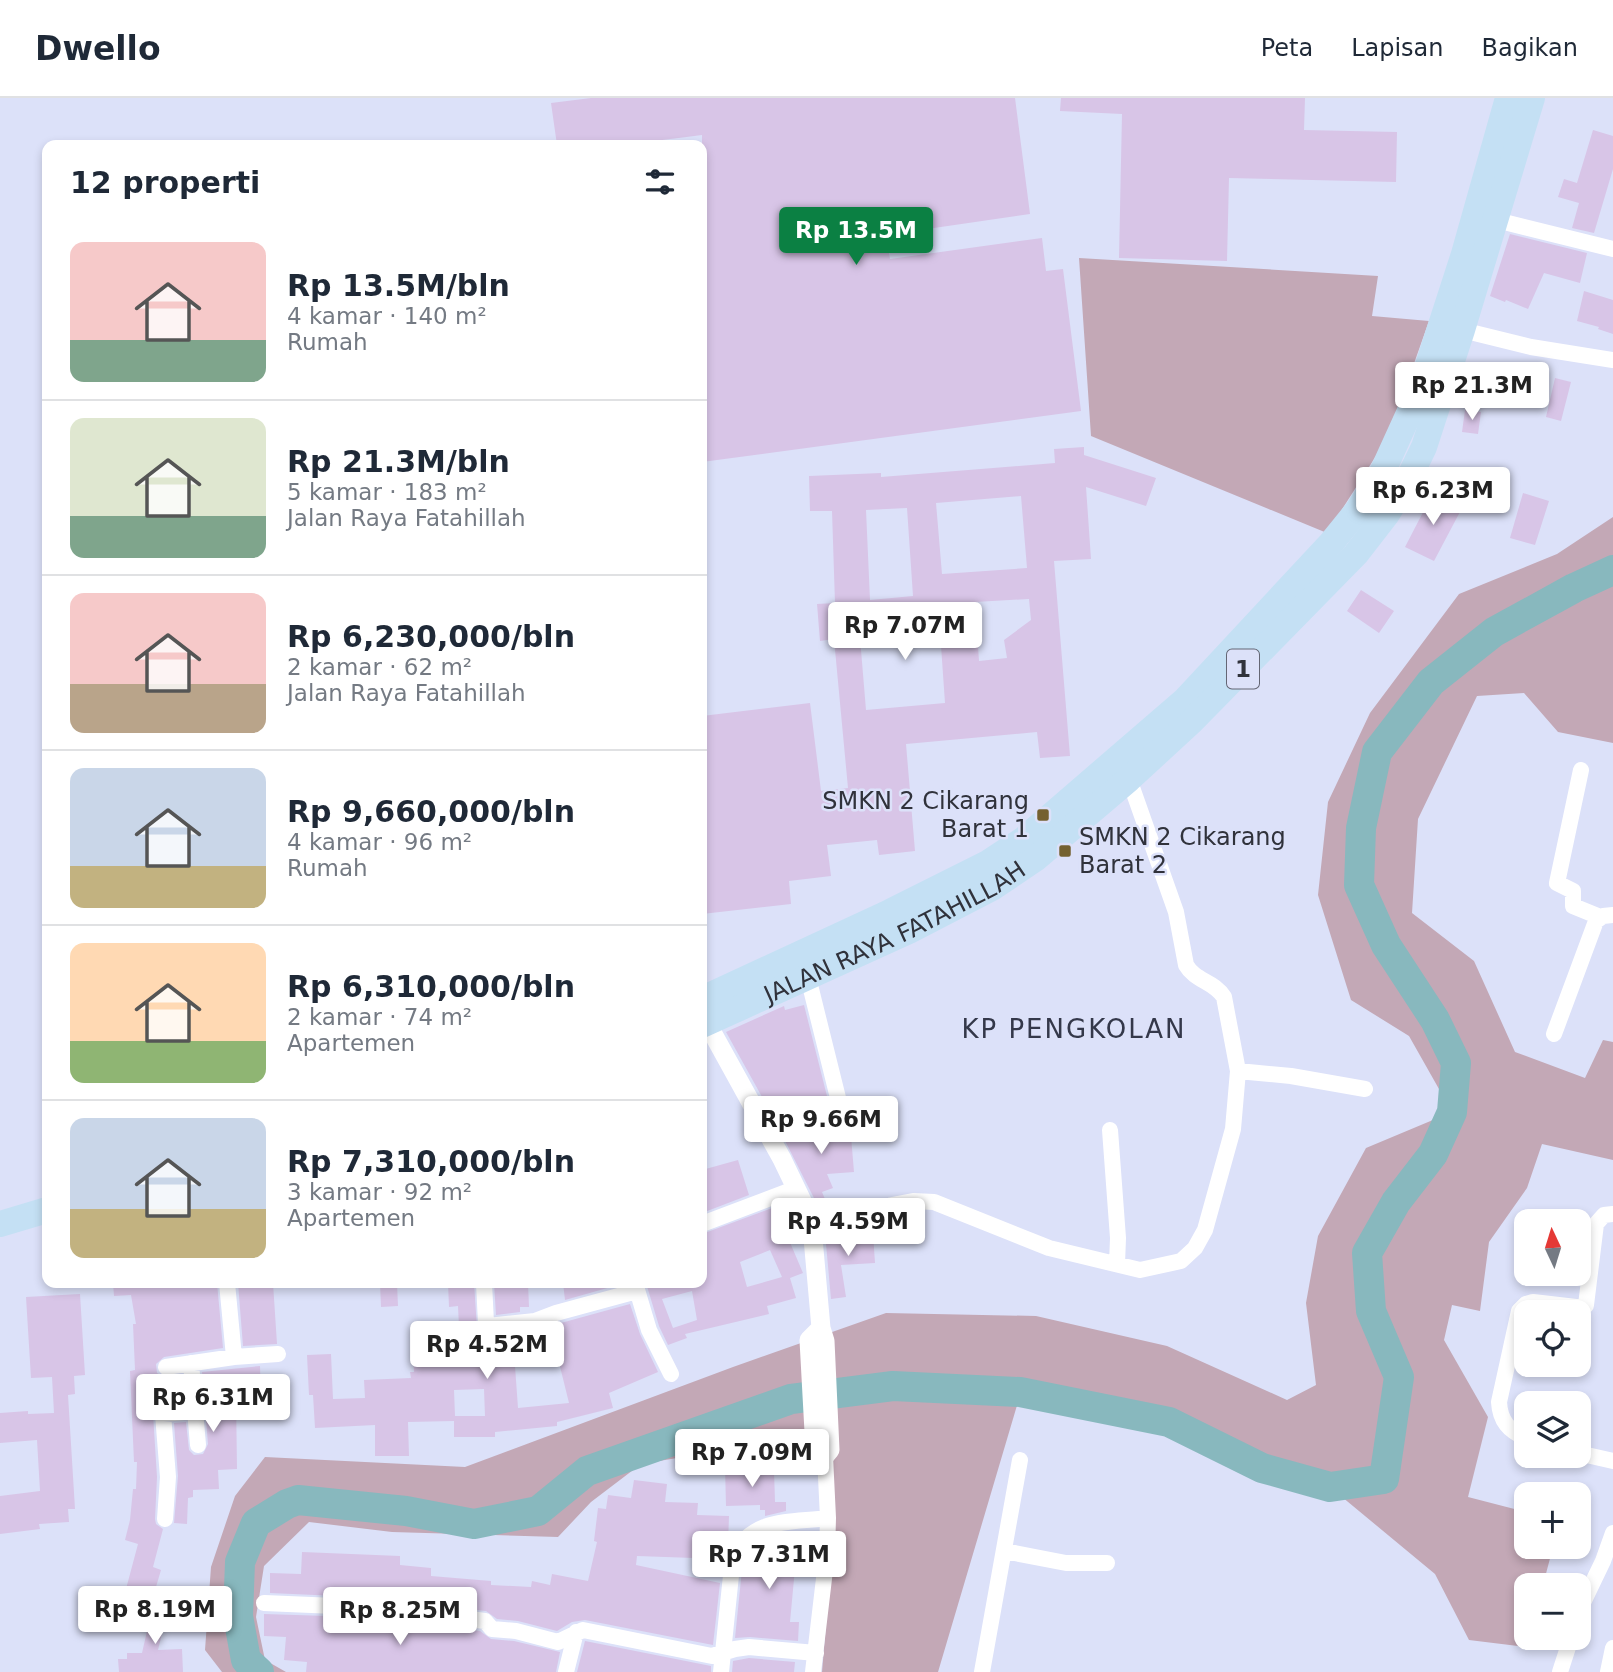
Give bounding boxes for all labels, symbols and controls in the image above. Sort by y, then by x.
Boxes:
text: Dwello [35,29,161,68]
text: Peta [1261,34,1313,62]
text: Lapisan [1351,34,1444,62]
text: Bagikan [1482,34,1578,62]
icon: filters [641,163,679,201]
text: 12 properti [70,165,260,200]
pin: Rp 13.5M [784,208,928,267]
text: Rp 13.5M [795,217,917,243]
text: Rp 13.5M/bln [287,268,510,303]
icon: home [126,270,210,354]
text: 4 kamar · 140 m² [287,303,487,329]
text: Rumah [287,329,368,355]
pin: Rp 21.3M [1400,362,1544,422]
text: Rp 21.3M [1411,372,1533,398]
text: Rp 21.3M/bln [287,444,510,479]
icon: home [126,446,210,530]
pin: Rp 6.23M [1361,468,1505,527]
text: Rp 6.23M [1372,477,1494,503]
text: 5 kamar · 183 m² [287,479,487,505]
text: Jalan Raya Fatahillah [287,505,526,531]
pin: Rp 7.07M [833,602,977,662]
text: Rp 7.07M [844,612,966,638]
text: Rp 6,230,000/bln [287,619,575,654]
icon: home [126,621,210,705]
road number: 1 [1227,650,1259,688]
text: 2 kamar · 62 m² [287,654,472,680]
text: Jalan Raya Fatahillah [287,680,526,706]
place label: SMKN 2 Cikarang Barat 1 [822,787,1029,843]
text: Rp 9,660,000/bln [287,794,575,829]
icon: home [126,796,210,880]
marker: SMKN 2 Cikarang Barat 1 [1035,807,1051,823]
place label: SMKN 2 Cikarang Barat 2 [1079,823,1286,879]
text: 4 kamar · 96 m² [287,829,472,855]
marker: SMKN 2 Cikarang Barat 2 [1057,843,1073,859]
text: Rumah [287,855,368,881]
street label: JALAN RAYA FATAHILLAH [758,855,1031,1010]
text: Rp 6,310,000/bln [287,969,575,1004]
icon: home [126,971,210,1055]
text: 2 kamar · 74 m² [287,1004,472,1030]
district label: KP PENGKOLAN [961,1014,1187,1044]
text: Apartemen [287,1030,415,1056]
pin: Rp 9.66M [749,1096,893,1156]
text: Rp 9.66M [760,1106,882,1132]
text: Rp 7,310,000/bln [287,1144,575,1179]
icon: home [126,1146,210,1230]
text: 3 kamar · 92 m² [287,1179,472,1205]
pin: Rp 4.59M [776,1198,920,1258]
text: Apartemen [287,1205,415,1231]
text: Rp 4.59M [787,1208,909,1234]
north arrow [1514,1209,1591,1286]
map controls [1514,1209,1591,1650]
button: locate [1514,1300,1591,1377]
pin: Rp 4.52M [415,1322,559,1381]
text: Rp 4.52M [426,1331,548,1357]
pin: Rp 6.31M [141,1374,285,1434]
text: Rp 6.31M [152,1384,274,1410]
button: layers [1514,1391,1591,1468]
pin: Rp 7.09M [680,1430,824,1489]
text: Rp 7.09M [691,1439,813,1465]
button: + [1514,1482,1591,1559]
pin: Rp 7.31M [697,1532,841,1591]
text: Rp 7.31M [708,1541,830,1567]
button: − [1514,1573,1591,1650]
pin: Rp 8.19M [83,1586,227,1646]
pin: Rp 8.25M [328,1588,472,1647]
text: Rp 8.19M [94,1596,216,1622]
text: Rp 8.25M [339,1597,461,1623]

